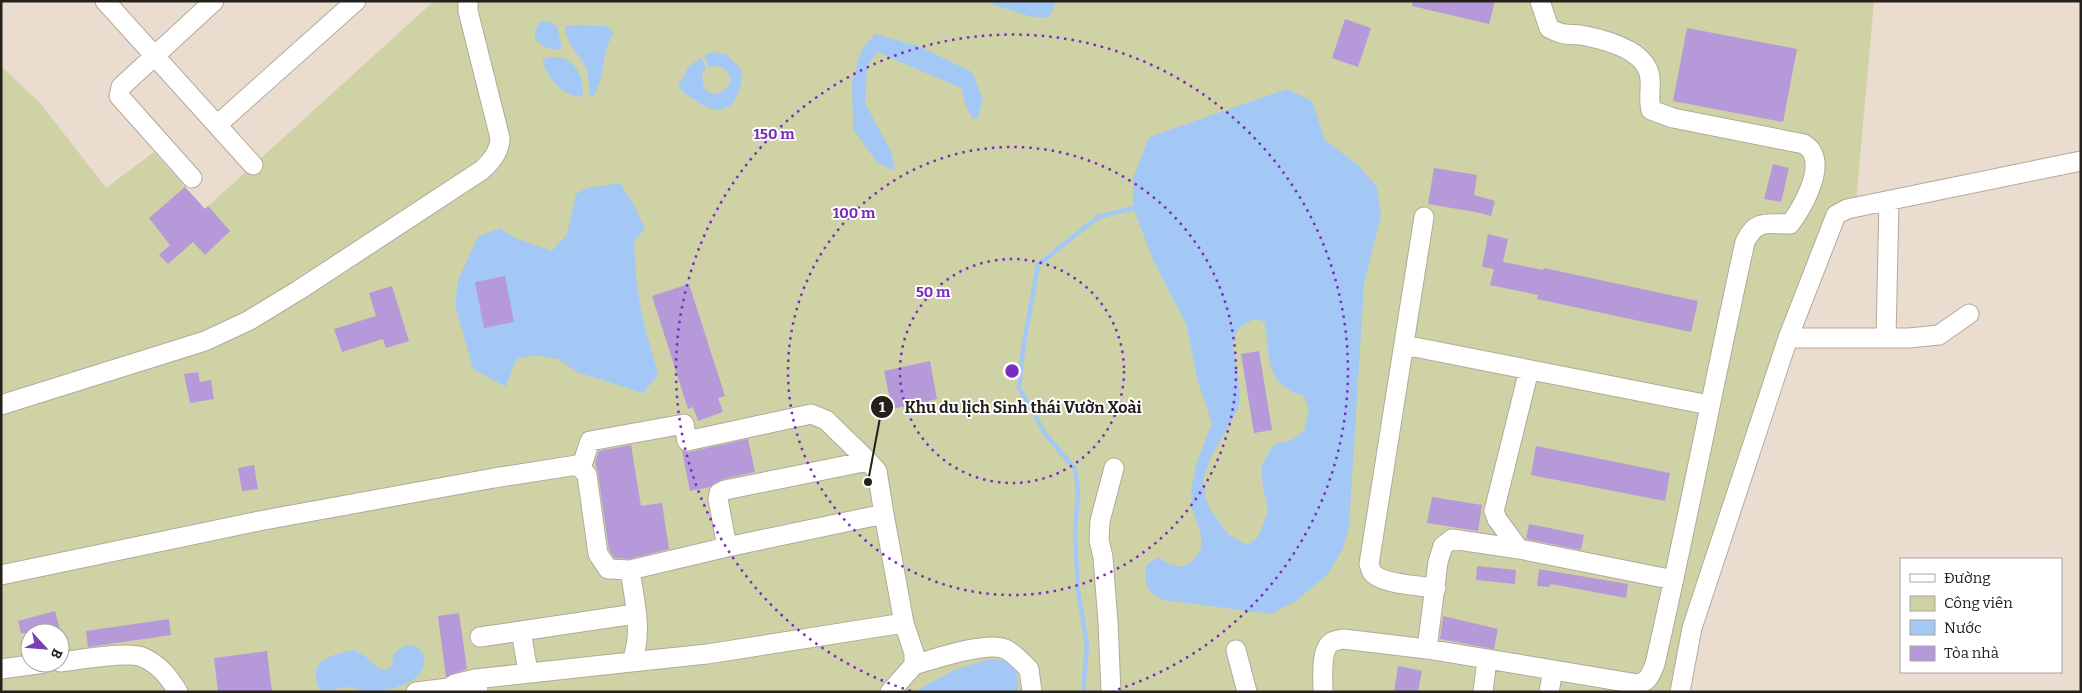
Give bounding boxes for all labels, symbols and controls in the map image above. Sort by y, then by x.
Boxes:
text: 150 m [753,125,795,143]
text: 100 m [833,204,876,222]
text: 50 m [916,283,951,301]
centre of rings [1003,362,1021,380]
callout: Khu du lịch Sinh thái Vườn Xoài [869,392,1152,423]
text: 1 [879,398,886,416]
text: Khu du lịch Sinh thái Vườn Xoài [904,398,1142,417]
legend [1900,558,2062,673]
text: Đường [1944,569,1991,587]
text: Công viên [1944,594,2013,612]
text: Nước [1944,619,1982,637]
north arrow [20,623,70,673]
text: Tòa nhà [1944,644,1999,662]
text: B [47,646,66,661]

